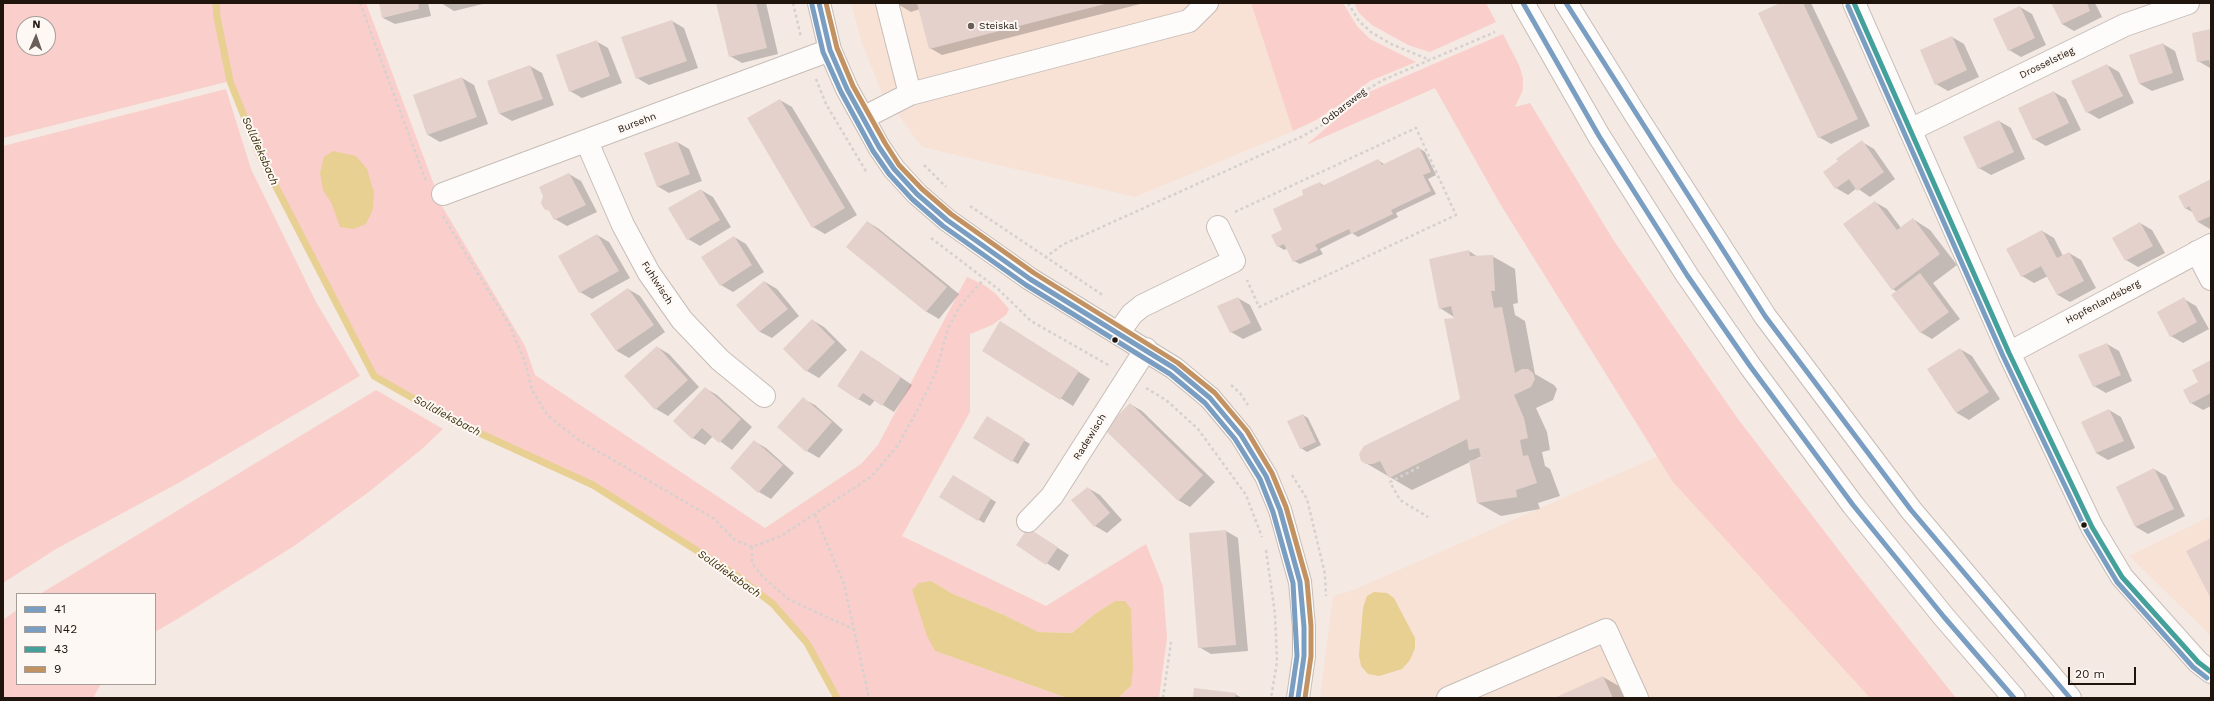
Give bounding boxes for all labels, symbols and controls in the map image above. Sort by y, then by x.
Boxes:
north arrow [16,16,56,56]
text: N [32,18,41,31]
place label: Steiskal [979,20,1018,32]
marker: Steiskal [966,21,976,31]
street label: Drosselstieg [2018,45,2076,81]
street label: Odbarsweg [1319,86,1369,128]
street label: Bursehn [616,110,658,136]
water label: Solldieksbach [239,115,281,187]
street label: Fuhlwisch [639,259,675,307]
street label: Hopfenlandsberg [2064,277,2142,327]
unlabelled marker [1110,335,1120,345]
water label: Solldieksbach [411,393,483,439]
street label: Radewisch [1071,412,1109,462]
unlabelled marker [2079,520,2089,530]
water label: Solldieksbach [695,547,763,601]
legend [16,593,156,685]
text: 41 [54,602,66,616]
text: N42 [54,622,77,636]
text: 43 [54,642,68,656]
scale bar [2070,659,2138,685]
text: 9 [54,662,61,676]
text: 20 m [2075,667,2105,681]

